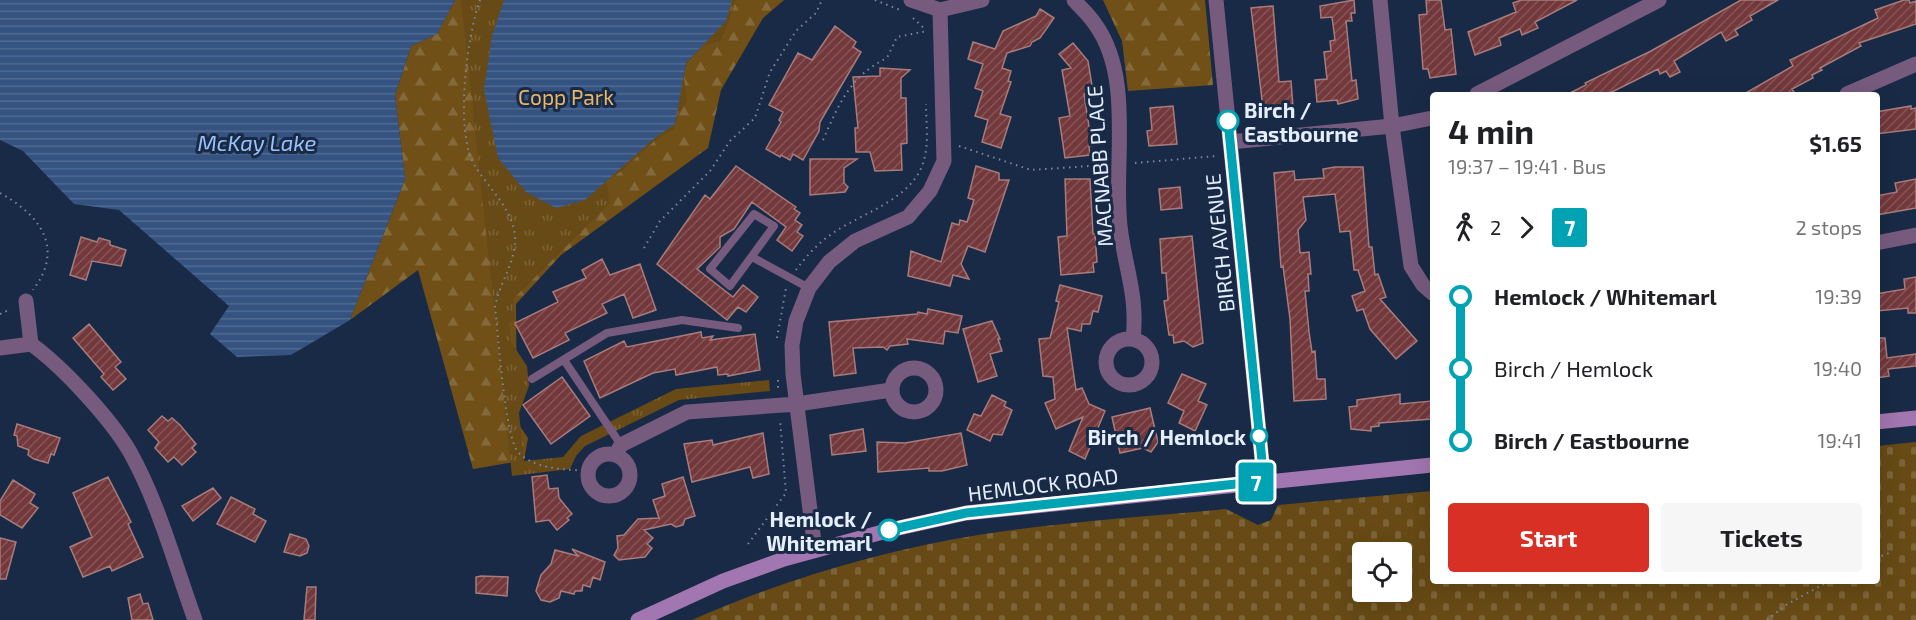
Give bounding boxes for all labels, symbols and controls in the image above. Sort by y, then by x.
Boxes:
park label: Copp Park [518,84,614,109]
street label: MACNABB PLACE [1081,84,1117,248]
place label: Birch / Eastbourne [1244,97,1359,146]
marker: Birch / Eastbourne [1217,110,1239,132]
text: 4 min [1448,111,1534,151]
water label: McKay Lake [198,129,317,156]
text: $1.65 [1809,130,1862,156]
text: 19:37 – 19:41 · Bus [1448,154,1606,178]
street label: BIRCH AVENUE [1199,173,1239,313]
icon: walk [1448,211,1481,244]
icon: forward [1510,211,1543,244]
text: 2 [1490,215,1501,239]
text: 7 [1564,215,1575,240]
text: 2 stops [1795,215,1862,239]
text: Hemlock / Whitemarl [1494,283,1717,309]
text: 19:39 [1815,284,1862,308]
text: Birch / Hemlock [1494,355,1653,381]
text: 19:40 [1814,356,1862,380]
place label: Birch / Hemlock [1087,424,1246,449]
marker: Birch / Hemlock [1250,427,1268,445]
text: Birch / Eastbourne [1494,427,1690,453]
text: 19:41 [1818,428,1862,452]
street label: HEMLOCK ROAD [966,462,1120,506]
line badge: 7 [1236,462,1276,502]
text: 7 [1250,470,1262,495]
button: Start [1448,503,1649,572]
button: Tickets [1661,503,1862,572]
place label: Hemlock / Whitemarl [766,506,872,555]
marker: Hemlock / Whitemarl [878,519,900,541]
map controls [1352,542,1412,602]
button: locate [1352,542,1412,602]

